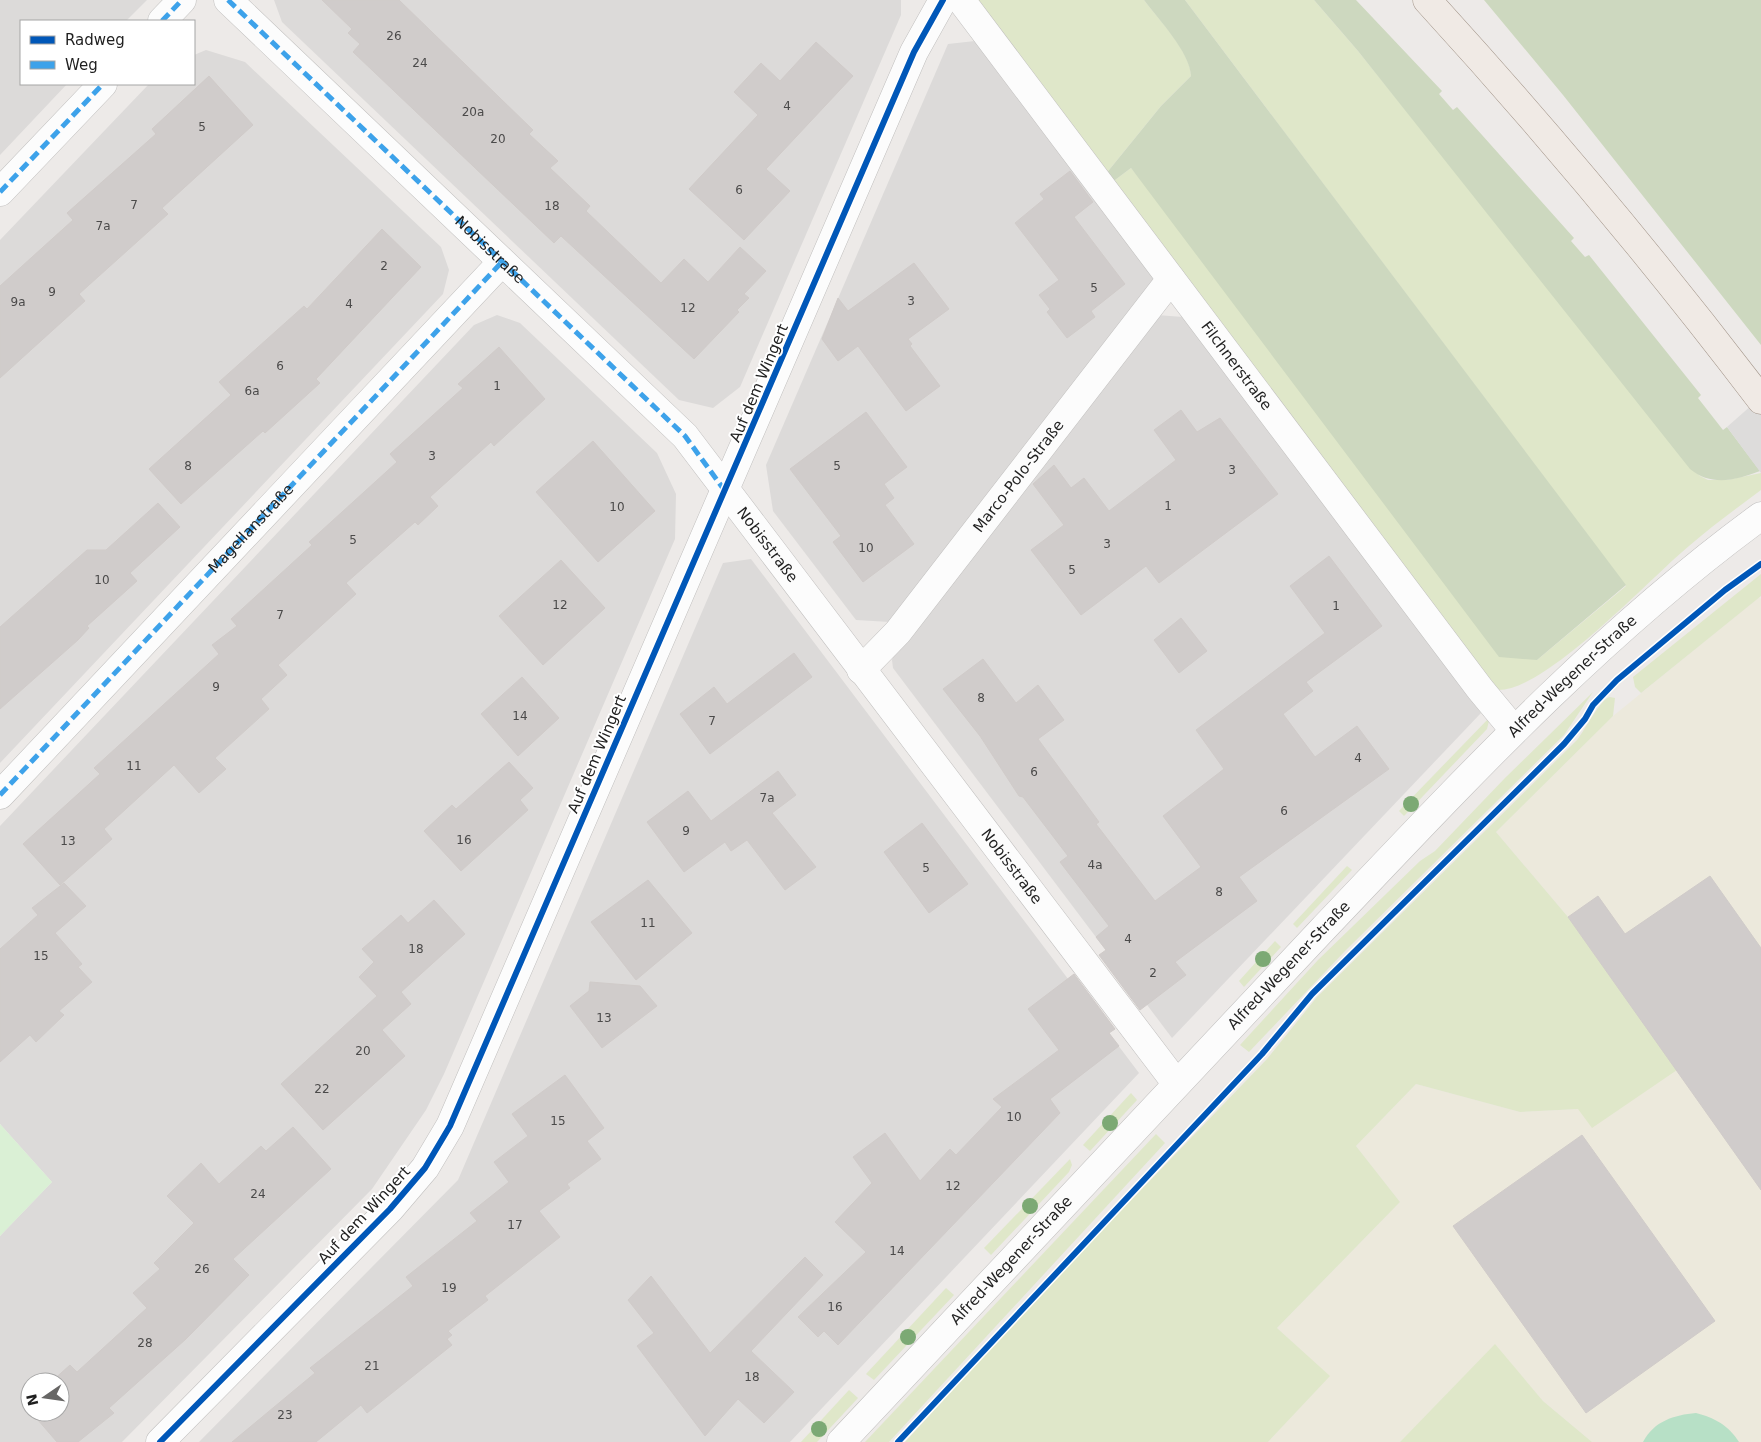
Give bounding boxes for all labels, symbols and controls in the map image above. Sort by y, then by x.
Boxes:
legend [20,20,195,85]
house number: 26 [386,29,402,43]
text: Radweg [65,31,125,49]
text: Weg [65,56,98,74]
house number: 24 [412,56,428,70]
house number: 4 [783,99,791,113]
house number: 20a [462,105,484,119]
house number: 5 [198,120,206,134]
house number: 20 [490,132,506,146]
house number: 6 [735,183,743,197]
house number: 7 [130,198,138,212]
house number: 18 [544,199,560,213]
street label: Nobisstraße [451,212,529,287]
house number: 7a [96,219,111,233]
house number: 2 [380,259,388,273]
house number: 5 [1090,281,1098,295]
house number: 9 [48,285,56,299]
house number: 3 [907,294,915,308]
house number: 9a [11,295,26,309]
house number: 4 [345,297,353,311]
house number: 12 [680,301,696,315]
street label: Filchnerstraße [1197,318,1276,414]
street label: Auf dem Wingert [726,321,792,445]
house number: 6 [276,359,284,373]
house number: 1 [493,379,501,393]
house number: 6a [245,384,260,398]
street label: Marco-Polo-Straße [969,416,1068,536]
house number: 3 [428,449,436,463]
house number: 8 [184,459,192,473]
house number: 5 [833,459,841,473]
house number: 3 [1228,463,1236,477]
street label: Magellanstraße [205,480,297,577]
house number: 1 [1164,499,1172,513]
house number: 10 [609,500,625,514]
street label: Nobisstraße [733,503,802,586]
house number: 5 [349,533,357,547]
house number: 3 [1103,537,1111,551]
house number: 10 [858,541,874,555]
house number: 5 [1068,563,1076,577]
house number: 10 [94,573,110,587]
house number: 12 [552,598,568,612]
house number: 1 [1332,599,1340,613]
house number: 7 [276,608,284,622]
street label: Alfred-Wegener-Straße [1504,611,1640,741]
house number: 9 [212,680,220,694]
house number: 8 [977,691,985,705]
street label: Auf dem Wingert [564,692,630,816]
house number: 14 [512,709,528,723]
house number: 7 [708,714,716,728]
house number: 4 [1354,751,1362,765]
house number: 11 [126,759,142,773]
house number: 6 [1030,765,1038,779]
house number: 7a [760,791,775,805]
house number: 6 [1280,804,1288,818]
house number: 9 [682,824,690,838]
street label: Nobisstraße [977,825,1046,908]
house number: 16 [456,833,472,847]
house number: 13 [60,834,76,848]
house number: 4a [1088,858,1103,872]
house number: 5 [922,861,930,875]
house number: 8 [1215,885,1223,899]
street label: Alfred-Wegener-Straße [1224,897,1354,1033]
house number: 11 [640,916,656,930]
house number: 4 [1124,932,1132,946]
house number: 18 [408,942,424,956]
house number: 15 [33,949,49,963]
house number: 2 [1149,966,1157,980]
house number: 13 [596,1011,612,1025]
house number: 20 [355,1044,371,1058]
house number: 22 [314,1082,330,1096]
house number: 10 [1006,1110,1022,1124]
house number: 15 [550,1114,566,1128]
street label: Auf dem Wingert [314,1162,414,1268]
house number: 12 [945,1179,961,1193]
house number: 24 [250,1187,266,1201]
street label: Alfred-Wegener-Straße [947,1192,1076,1328]
house number: 17 [507,1218,523,1232]
house number: 14 [889,1244,905,1258]
house number: 26 [194,1262,210,1276]
house number: 19 [441,1281,457,1295]
house number: 16 [827,1300,843,1314]
house number: 28 [137,1336,153,1350]
house number: 21 [364,1359,380,1373]
house number: 18 [744,1370,760,1384]
north arrow [20,1372,70,1422]
text: N [23,1392,41,1407]
house number: 23 [277,1408,293,1422]

